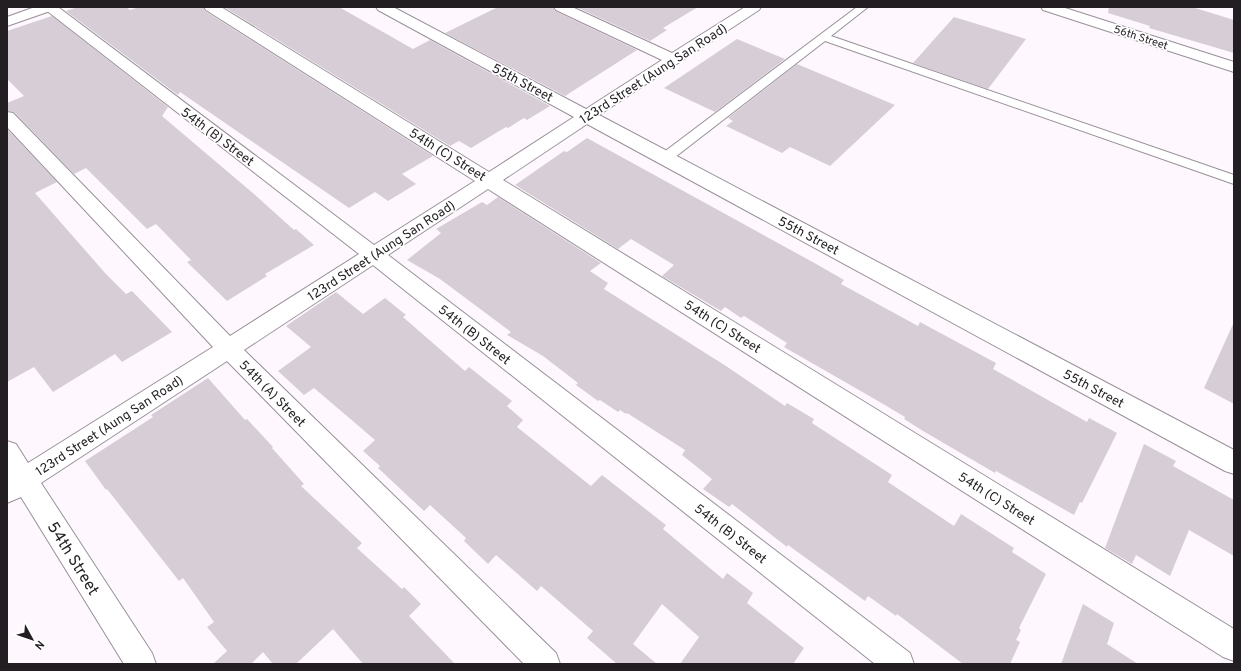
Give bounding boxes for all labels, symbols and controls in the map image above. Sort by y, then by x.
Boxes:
street label: 123rd Street (Aung San Road) [577,21,731,128]
street label: 56th Street [1112,23,1170,53]
street label: 55th Street [489,61,555,107]
street label: 54th (B) Street [177,105,257,170]
street label: 54th (C) Street [406,126,488,186]
street label: 123rd Street (Aung San Road) [305,198,459,305]
street label: 55th Street [775,214,841,260]
street label: 54th (C) Street [681,298,763,358]
street label: 54th (B) Street [434,302,513,369]
street label: 54th (A) Street [235,358,308,431]
street label: 55th Street [1060,367,1126,413]
street label: 123rd Street (Aung San Road) [33,373,187,480]
street label: 54th (C) Street [955,470,1037,530]
street label: 54th (B) Street [690,501,769,568]
street label: 54th Street [42,519,103,599]
north arrow [12,619,52,659]
text: N [31,637,47,652]

